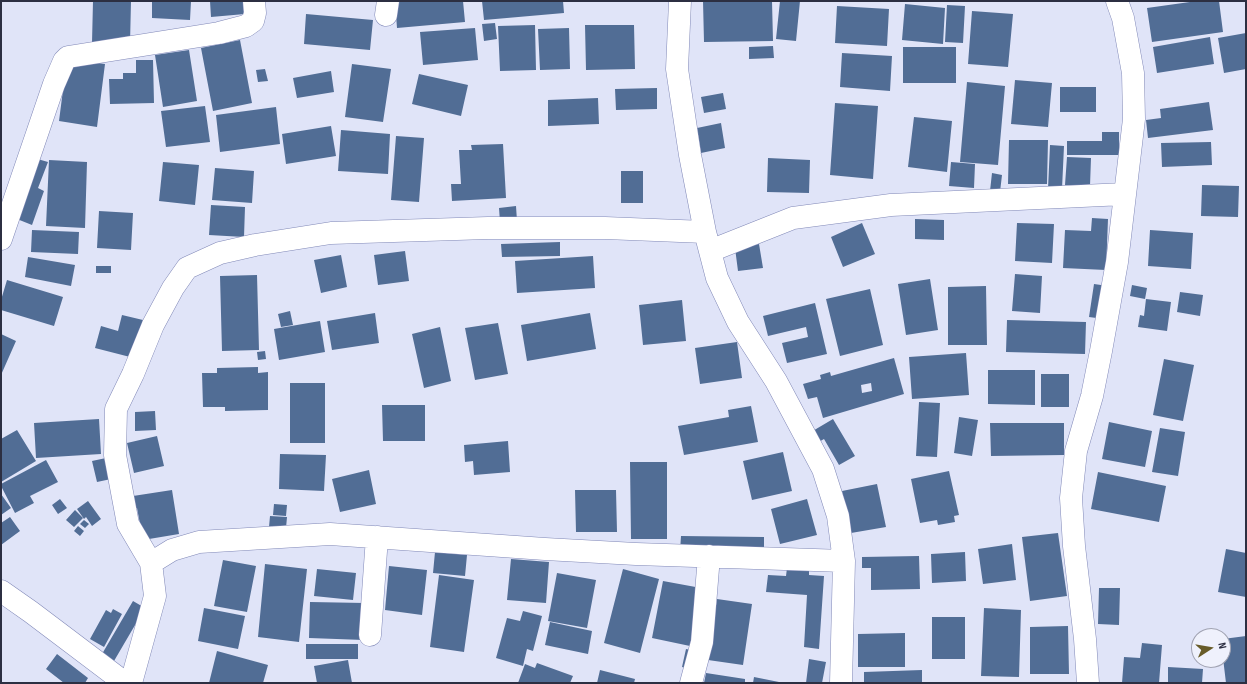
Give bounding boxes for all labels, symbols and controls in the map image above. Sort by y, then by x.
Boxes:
north arrow [1191,628,1231,668]
text: N [1215,641,1229,650]

